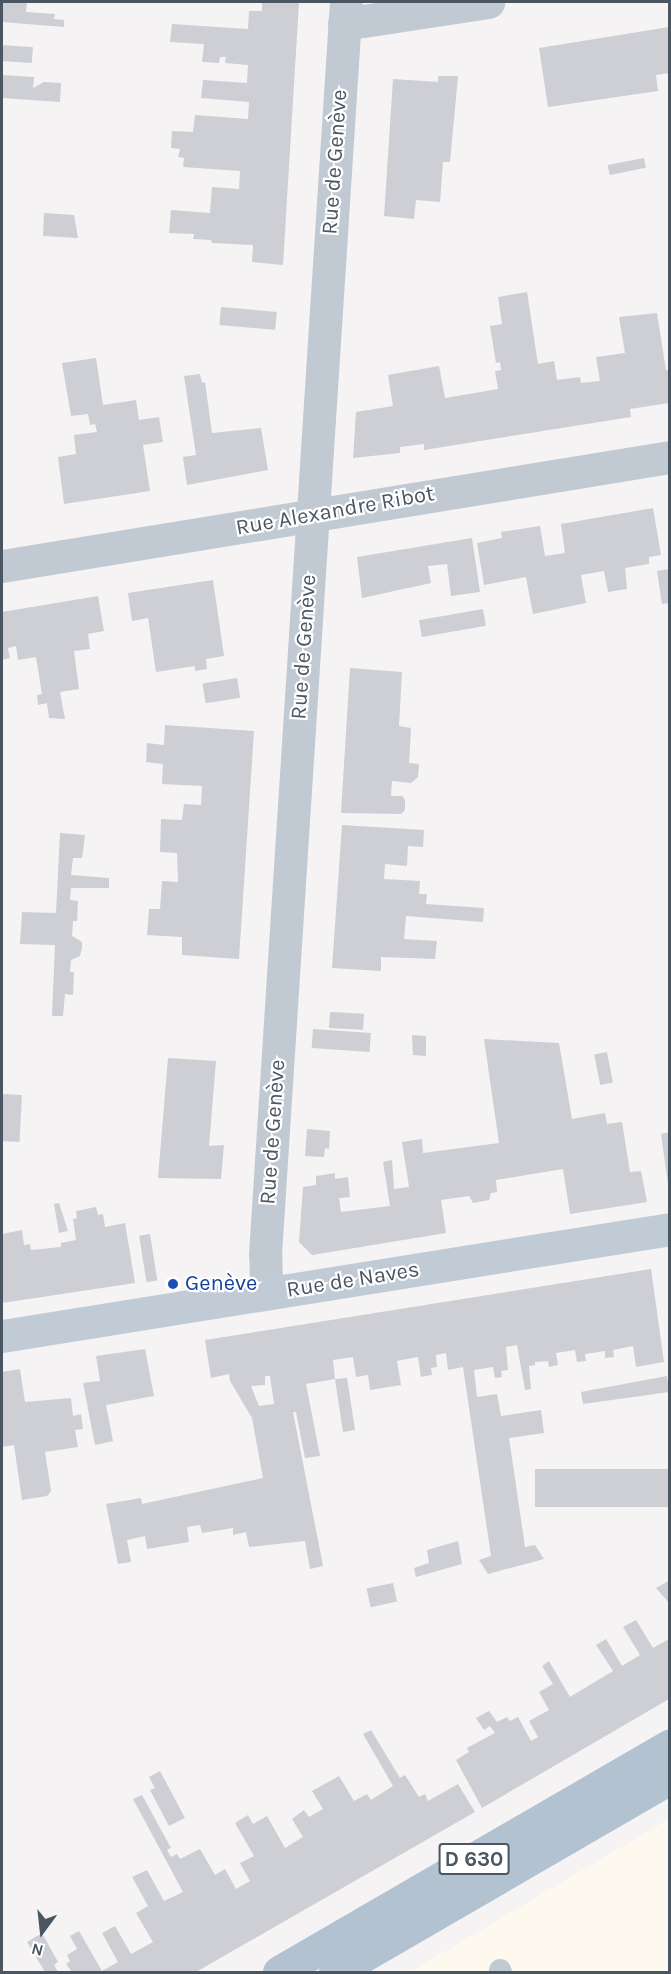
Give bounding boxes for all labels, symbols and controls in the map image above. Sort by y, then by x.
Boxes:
street label: Rue de Genève [317,89,353,235]
street label: Rue Alexandre Ribot [234,481,436,541]
street label: Rue de Genève [286,574,322,720]
street label: Rue de Genève [255,1059,291,1205]
street label: Rue de Naves [285,1256,421,1304]
place label: Genève [185,1271,257,1297]
marker: Genève [166,1277,180,1291]
road number: D 630 [438,1841,510,1877]
north arrow [12,1902,72,1962]
text: N [29,1939,45,1961]

